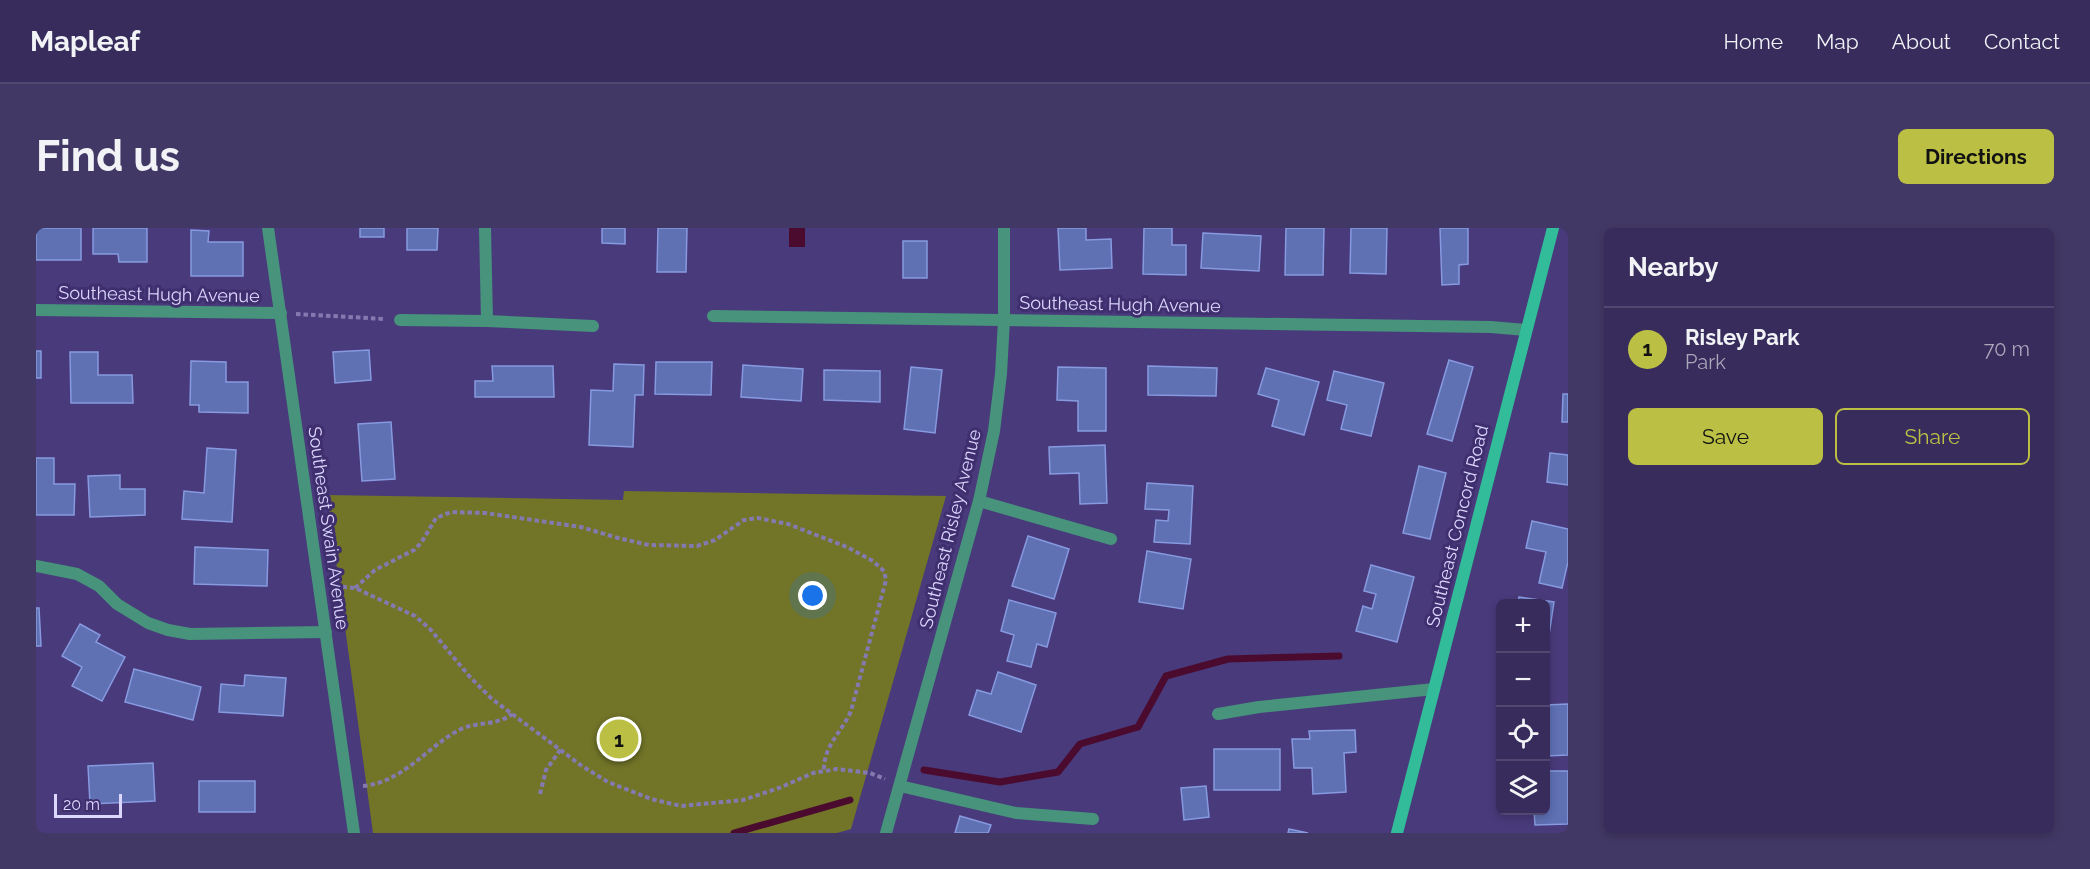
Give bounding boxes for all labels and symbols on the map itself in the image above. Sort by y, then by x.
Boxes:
street label: Southeast Hugh Avenue [58,282,260,306]
street label: Southeast Hugh Avenue [1019,292,1221,316]
street label: Southeast Concord Road [1422,423,1492,629]
street label: Southeast Swain Avenue [304,425,354,631]
street label: Southeast Risley Avenue [915,427,985,631]
your location [798,581,827,610]
pin: 1 [600,716,638,762]
scale bar [54,791,122,818]

